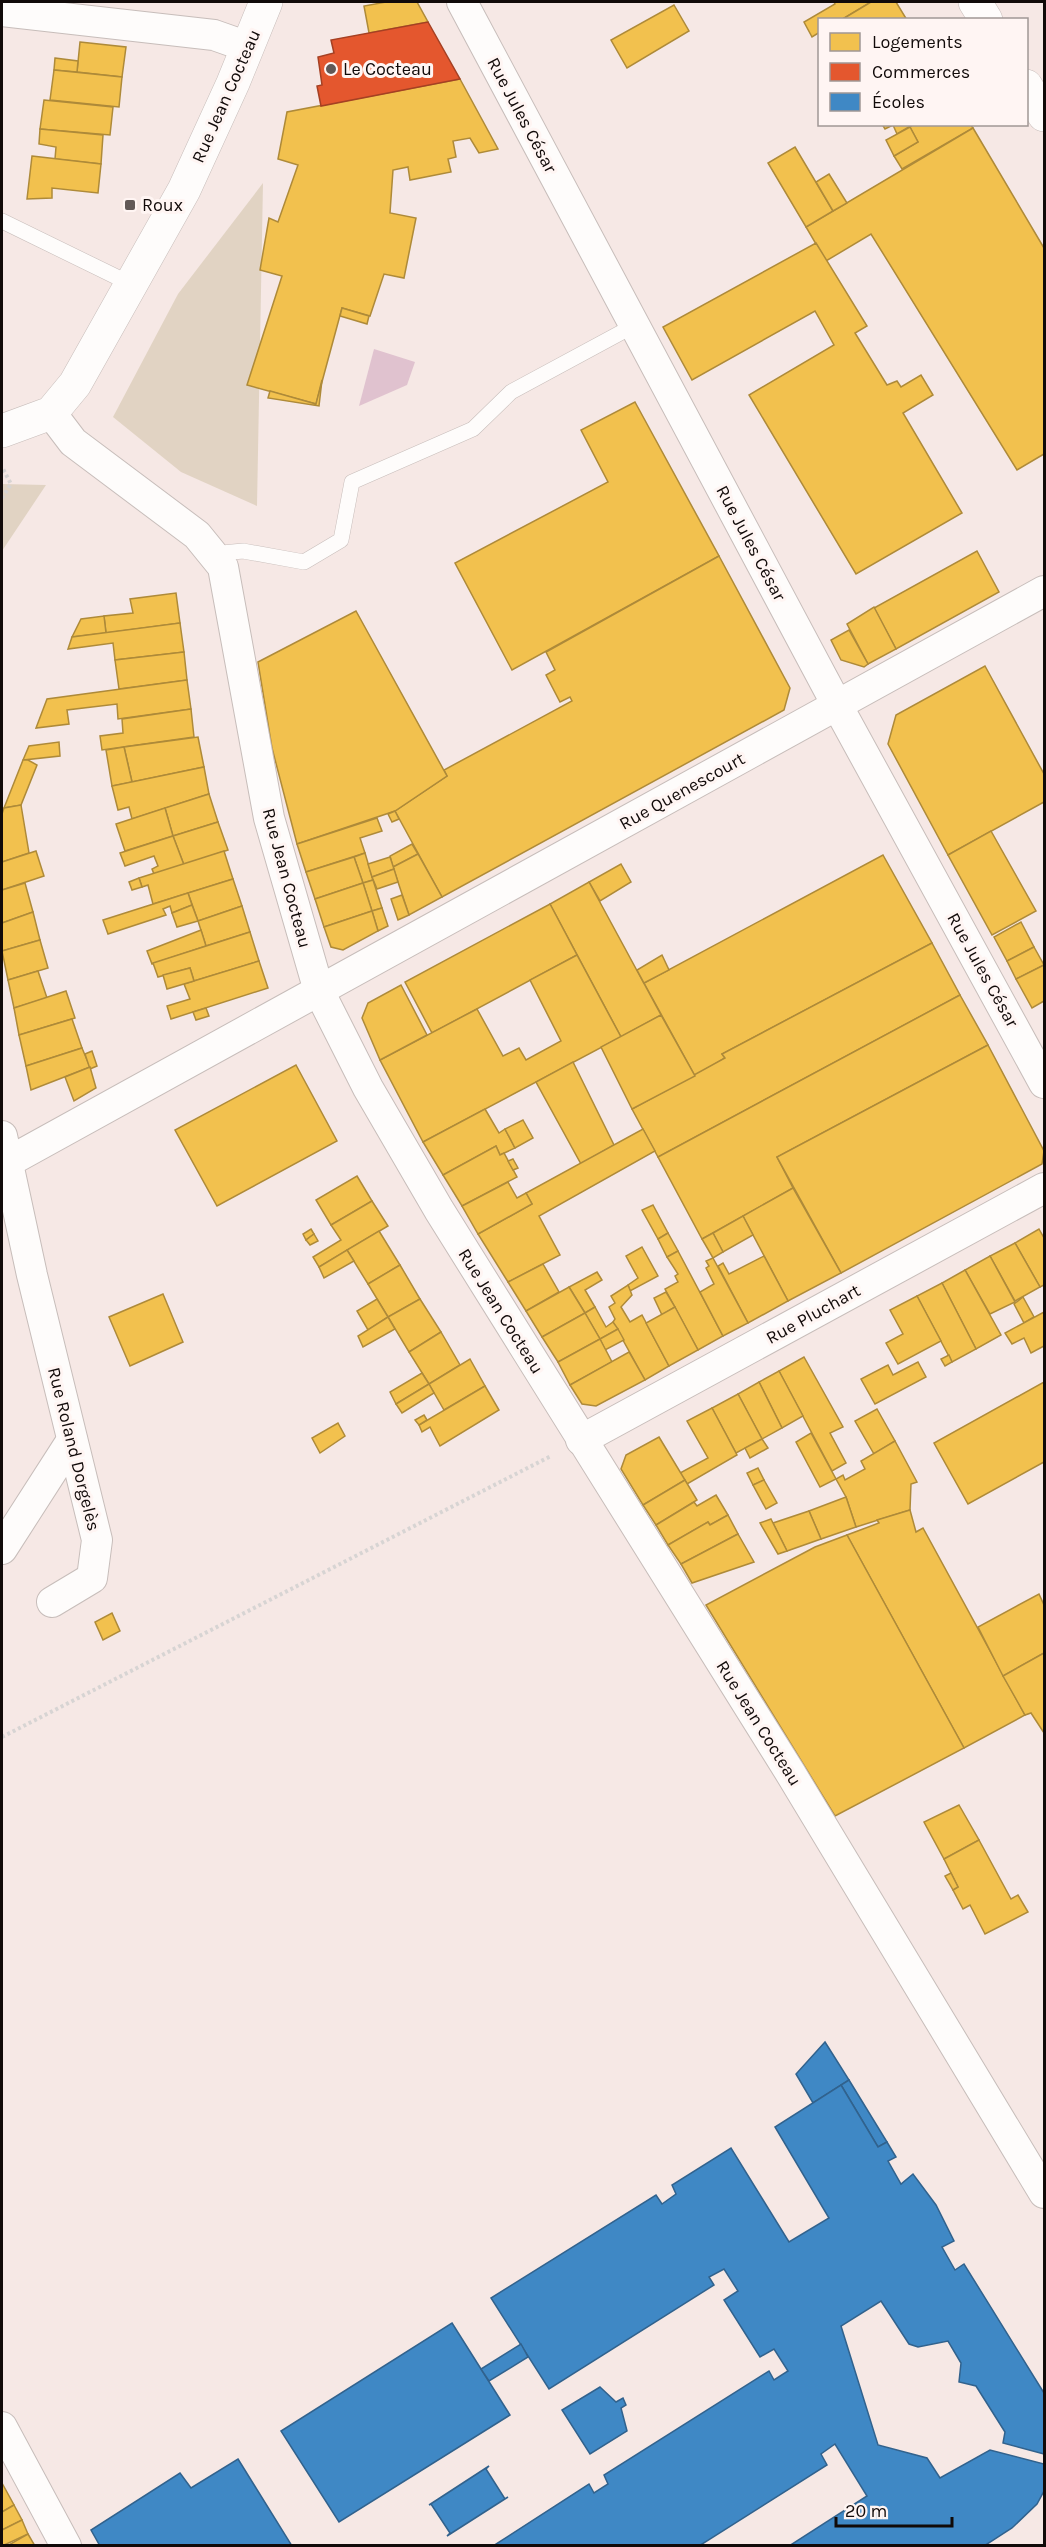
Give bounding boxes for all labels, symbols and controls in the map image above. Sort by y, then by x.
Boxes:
legend [818,18,1028,126]
street label: Rue Jean Cocteau [187,26,265,166]
text: Logements [872,31,963,53]
street label: Rue Jules César [482,53,562,177]
place label: Le Cocteau [343,58,432,80]
text: Commerces [872,61,970,83]
marker: Le Cocteau [324,62,338,76]
text: Écoles [872,90,925,113]
place label: Roux [142,194,183,216]
marker: Roux [123,198,137,212]
street label: Rue Jules César [711,481,791,605]
street label: Rue Quenescourt [615,747,749,835]
street label: Rue Jean Cocteau [258,806,316,950]
street label: Rue Jules César [942,909,1024,1032]
street label: Rue Jean Cocteau [454,1244,548,1378]
street label: Rue Pluchart [762,1279,864,1349]
street label: Rue Roland Dorgelès [43,1365,105,1533]
street label: Rue Jean Cocteau [712,1656,806,1790]
scale bar [836,2490,952,2528]
text: 20 m [845,2500,887,2522]

